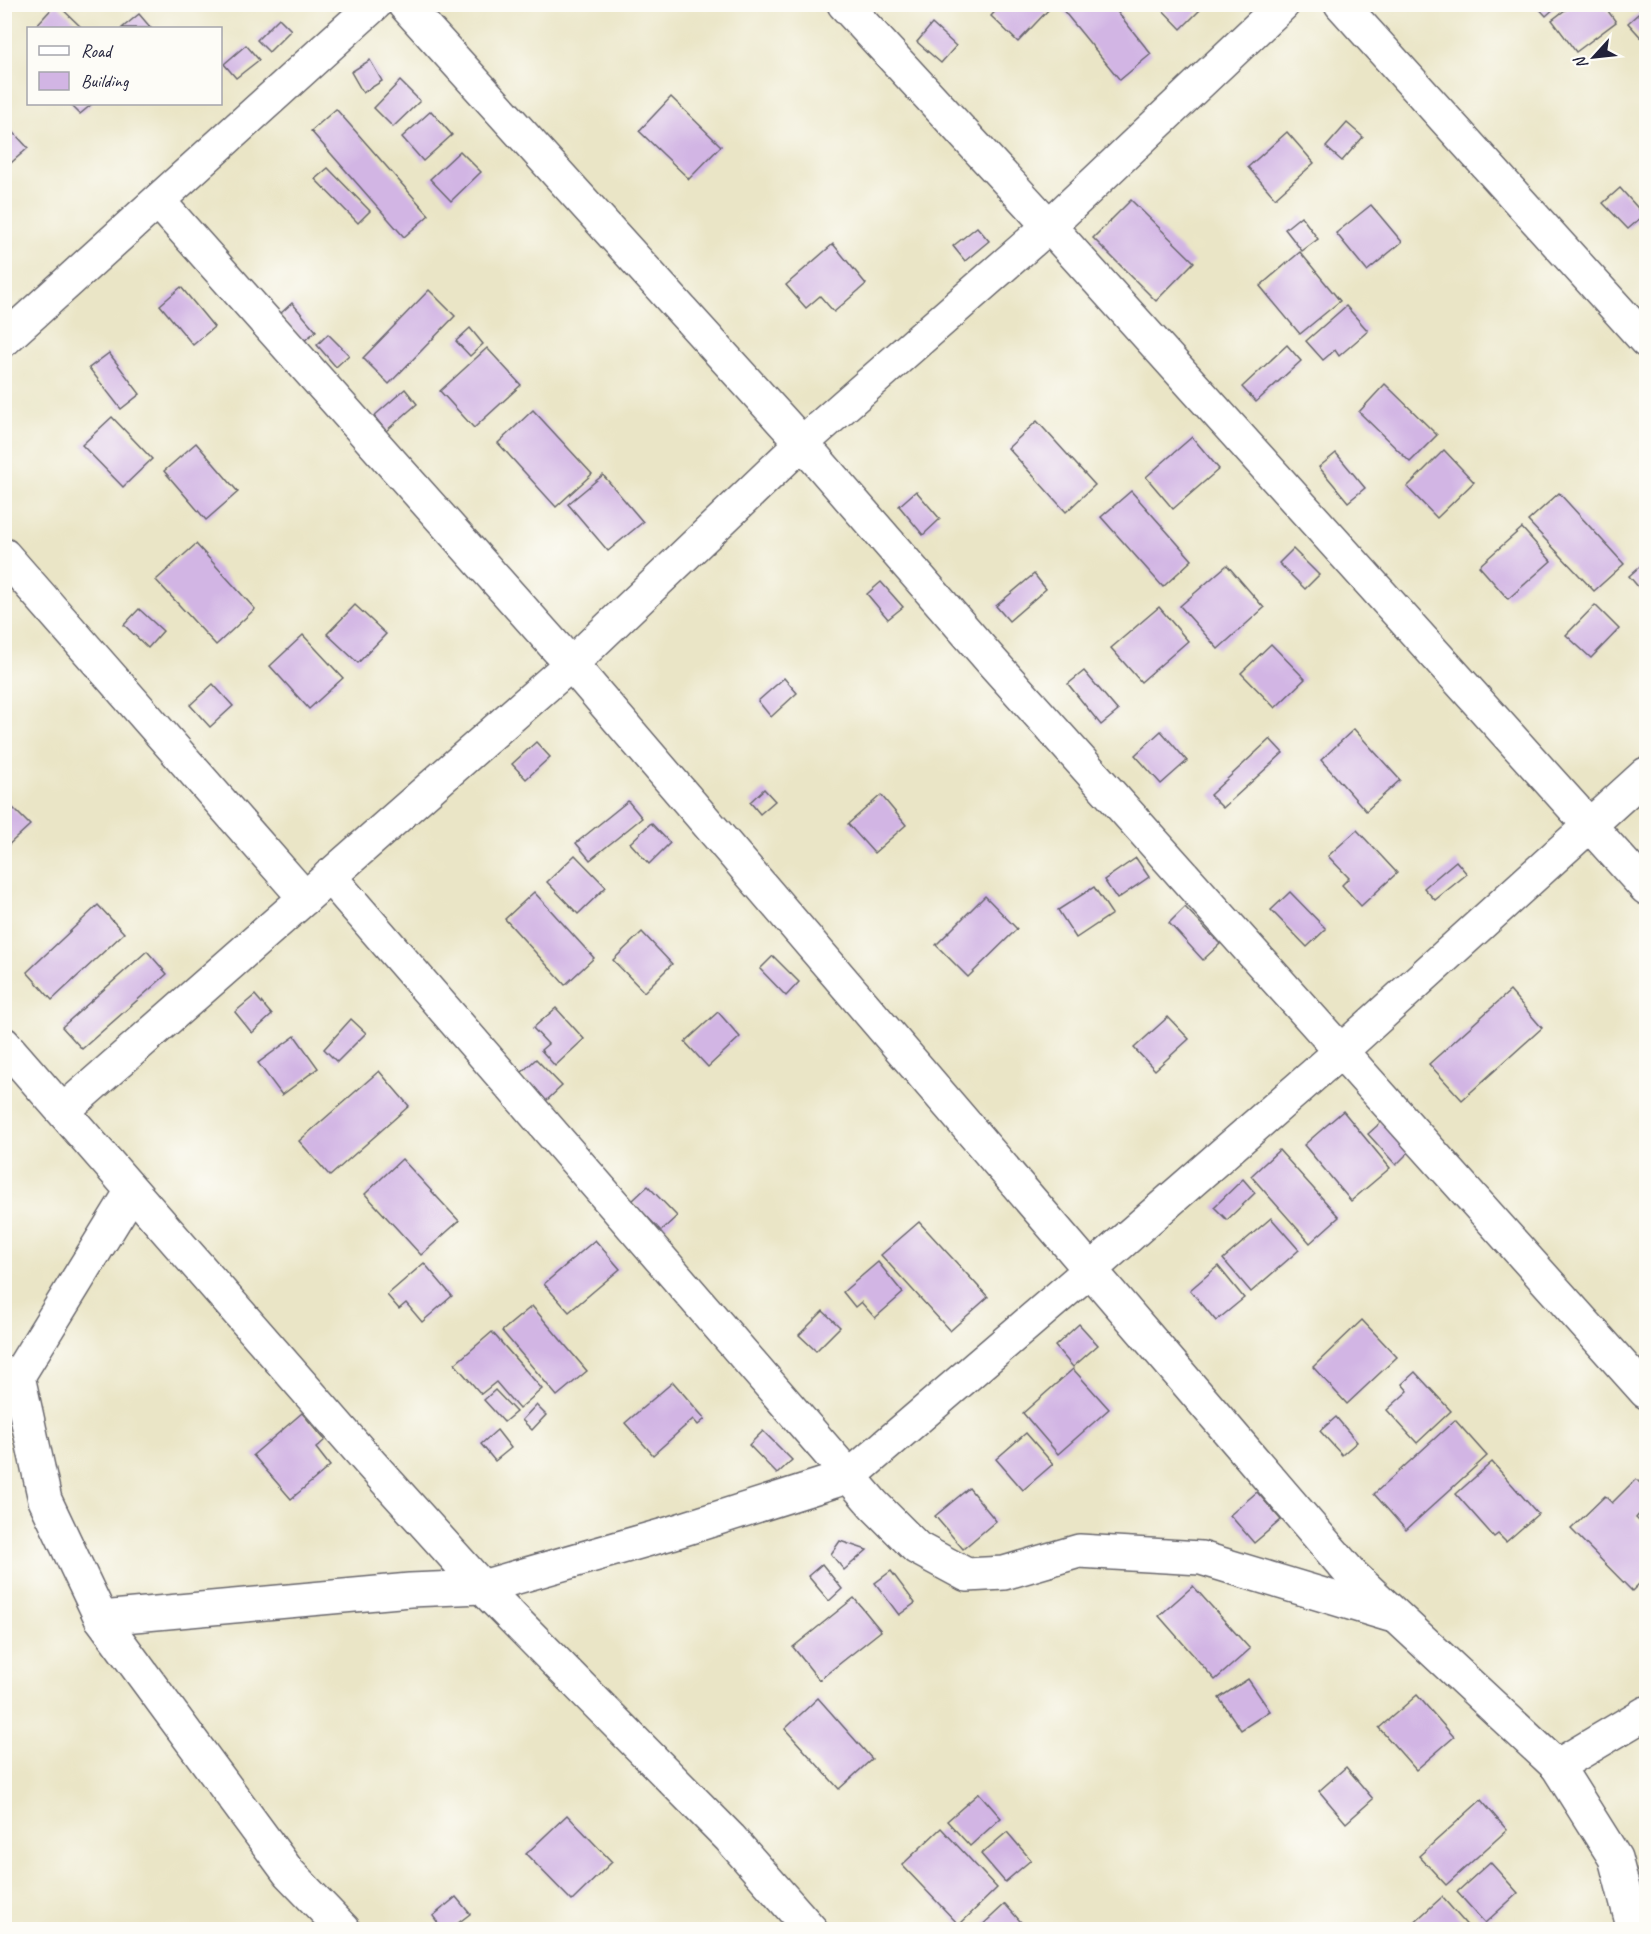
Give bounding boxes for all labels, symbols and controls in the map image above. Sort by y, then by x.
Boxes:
legend [27,27,222,105]
north arrow [1564,27,1624,87]
text: Road [81,40,114,62]
text: N [1569,52,1593,72]
text: Building [81,70,130,92]

